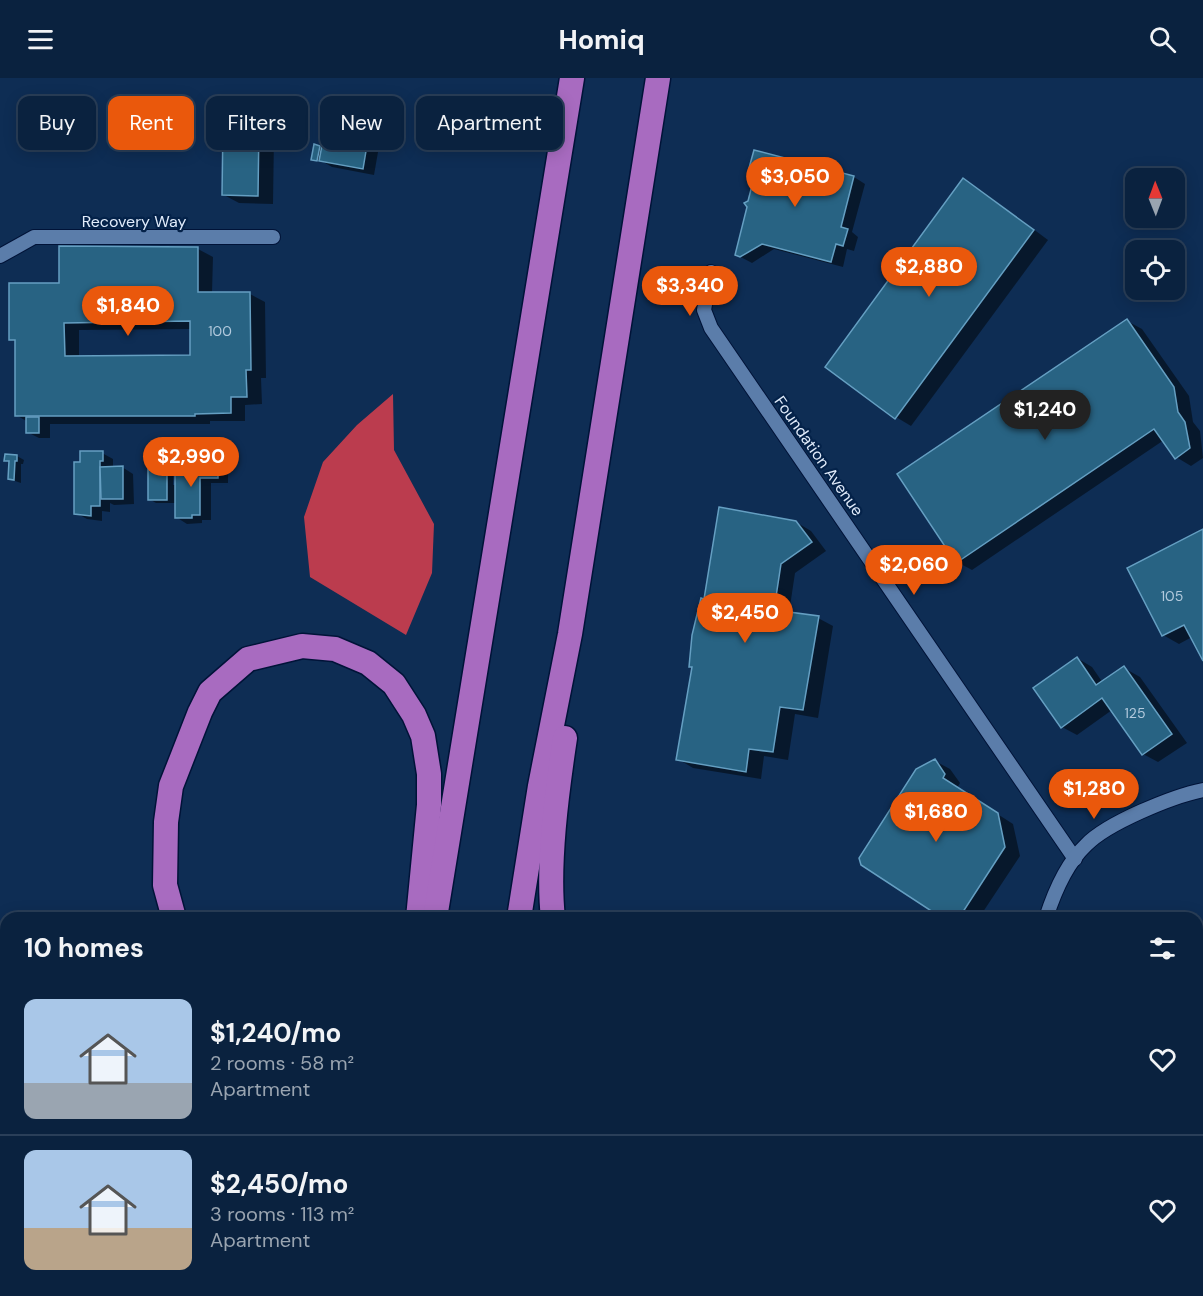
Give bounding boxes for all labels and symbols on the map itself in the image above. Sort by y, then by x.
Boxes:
pin: $3,050 [746,157,844,208]
north arrow [1125,168,1185,228]
street label: Recovery Way [82,211,186,232]
pin: $2,880 [880,247,978,298]
pin: $3,340 [641,266,739,317]
pin: $1,840 [79,286,177,337]
house number: 100 [208,322,232,340]
pin: $1,240 [996,390,1094,441]
street label: Foundation Avenue [770,392,868,520]
pin: $2,990 [142,437,240,488]
pin: $2,060 [865,545,963,596]
house number: 105 [1161,587,1183,605]
pin: $2,450 [696,593,794,644]
house number: 125 [1125,704,1145,722]
pin: $1,280 [1045,769,1143,820]
pin: $1,680 [887,792,985,843]

